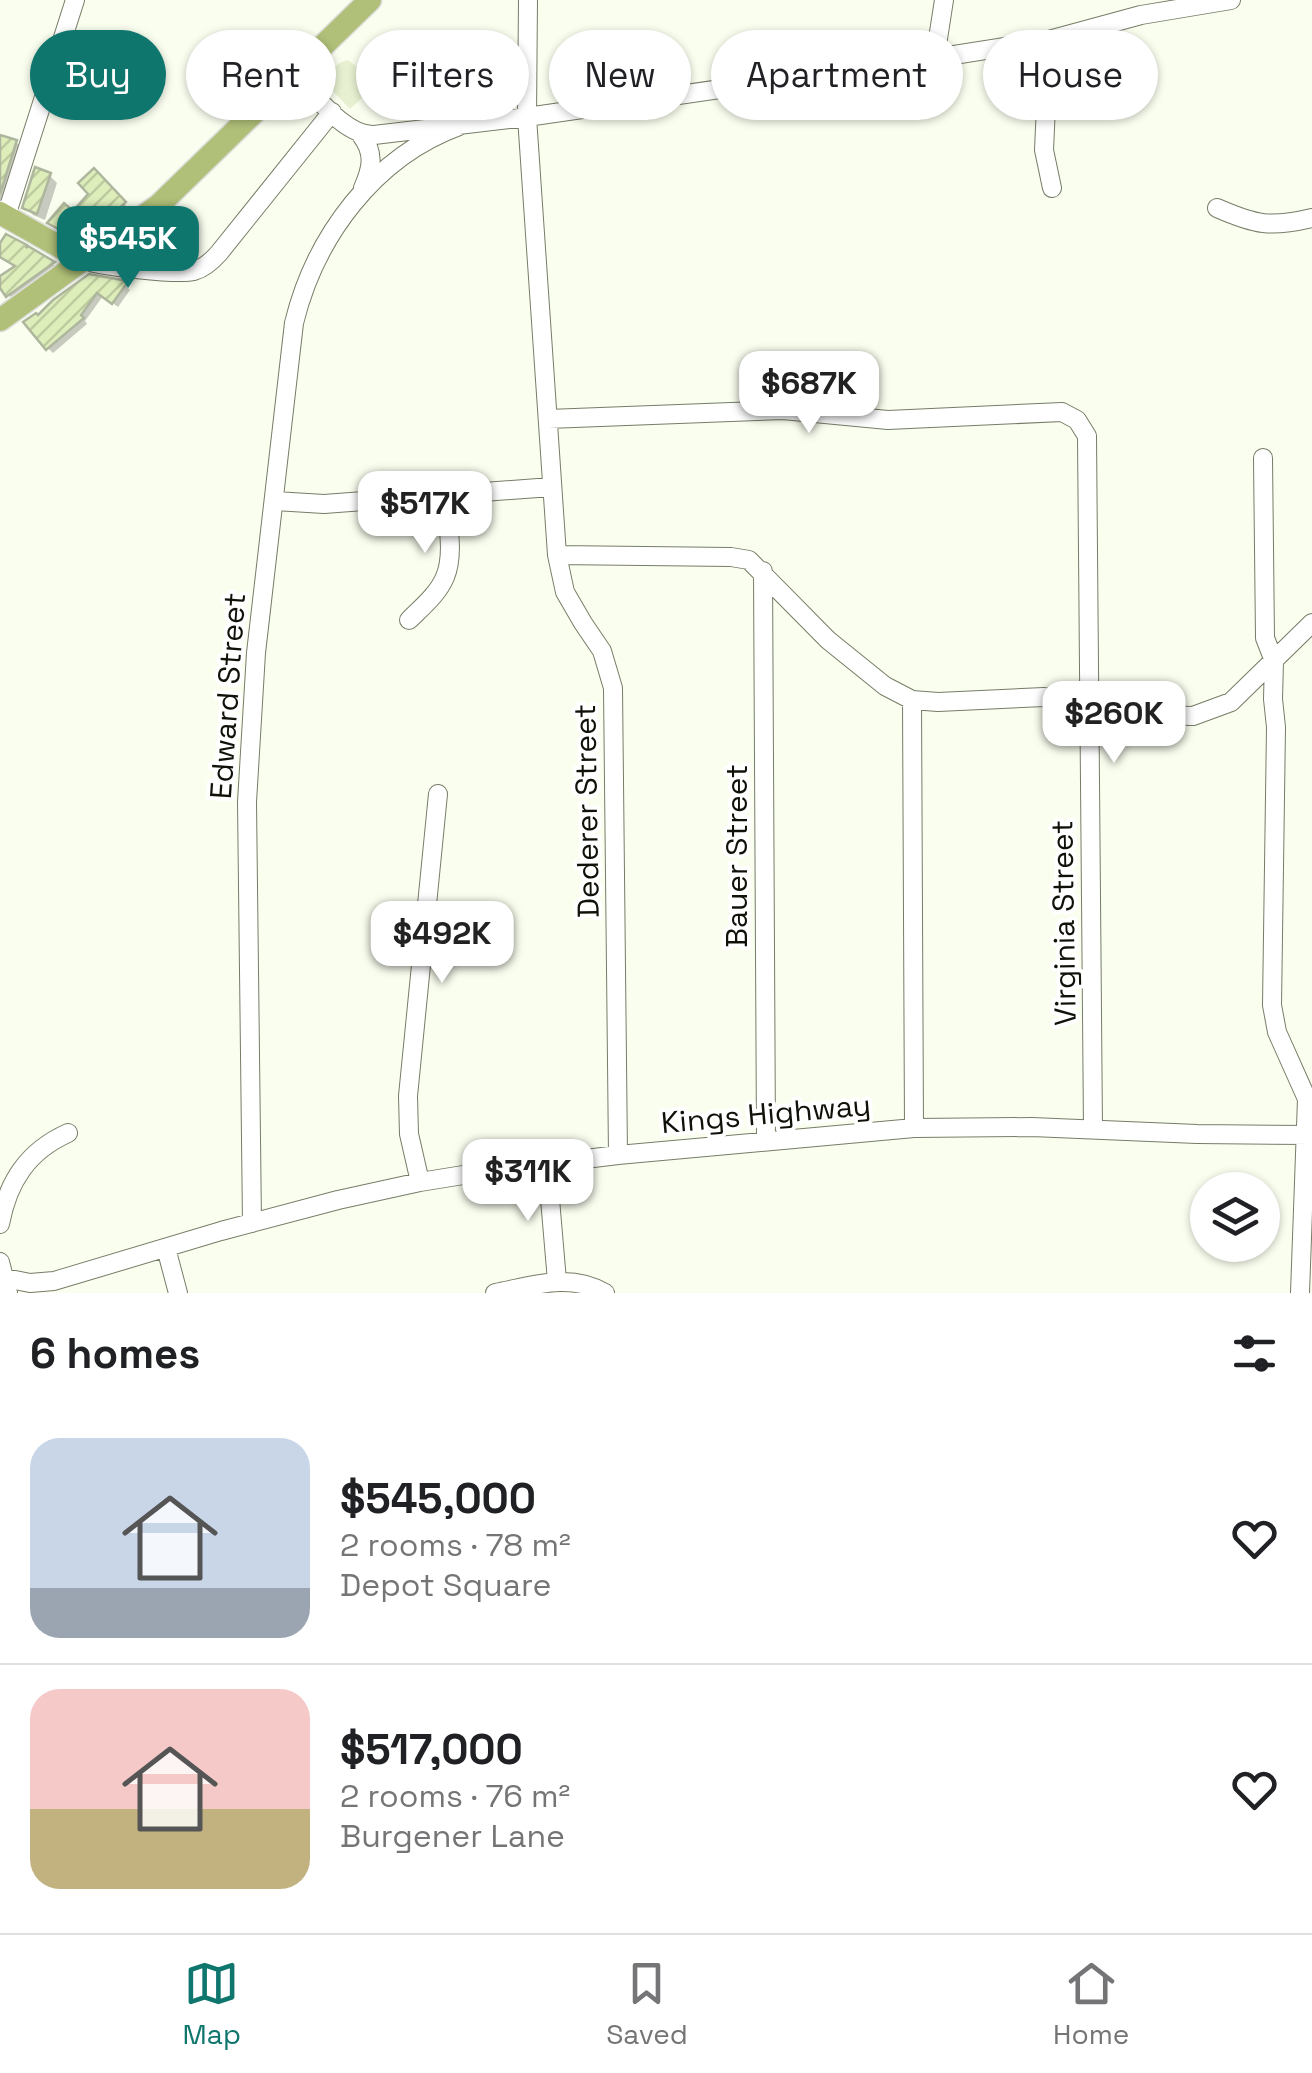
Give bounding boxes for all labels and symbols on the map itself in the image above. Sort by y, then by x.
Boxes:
pin: $545K [58,206,198,291]
pin: $687K [739,351,879,436]
pin: $517K [355,471,495,556]
street label: Edward Street [201,591,254,800]
pin: $260K [1044,681,1184,766]
street label: Dederer Street [565,704,608,918]
street label: Bauer Street [717,764,756,948]
street label: Virginia Street [1042,820,1085,1026]
pin: $492K [372,901,512,986]
street label: Kings Highway [659,1085,872,1142]
pin: $311K [458,1139,598,1224]

